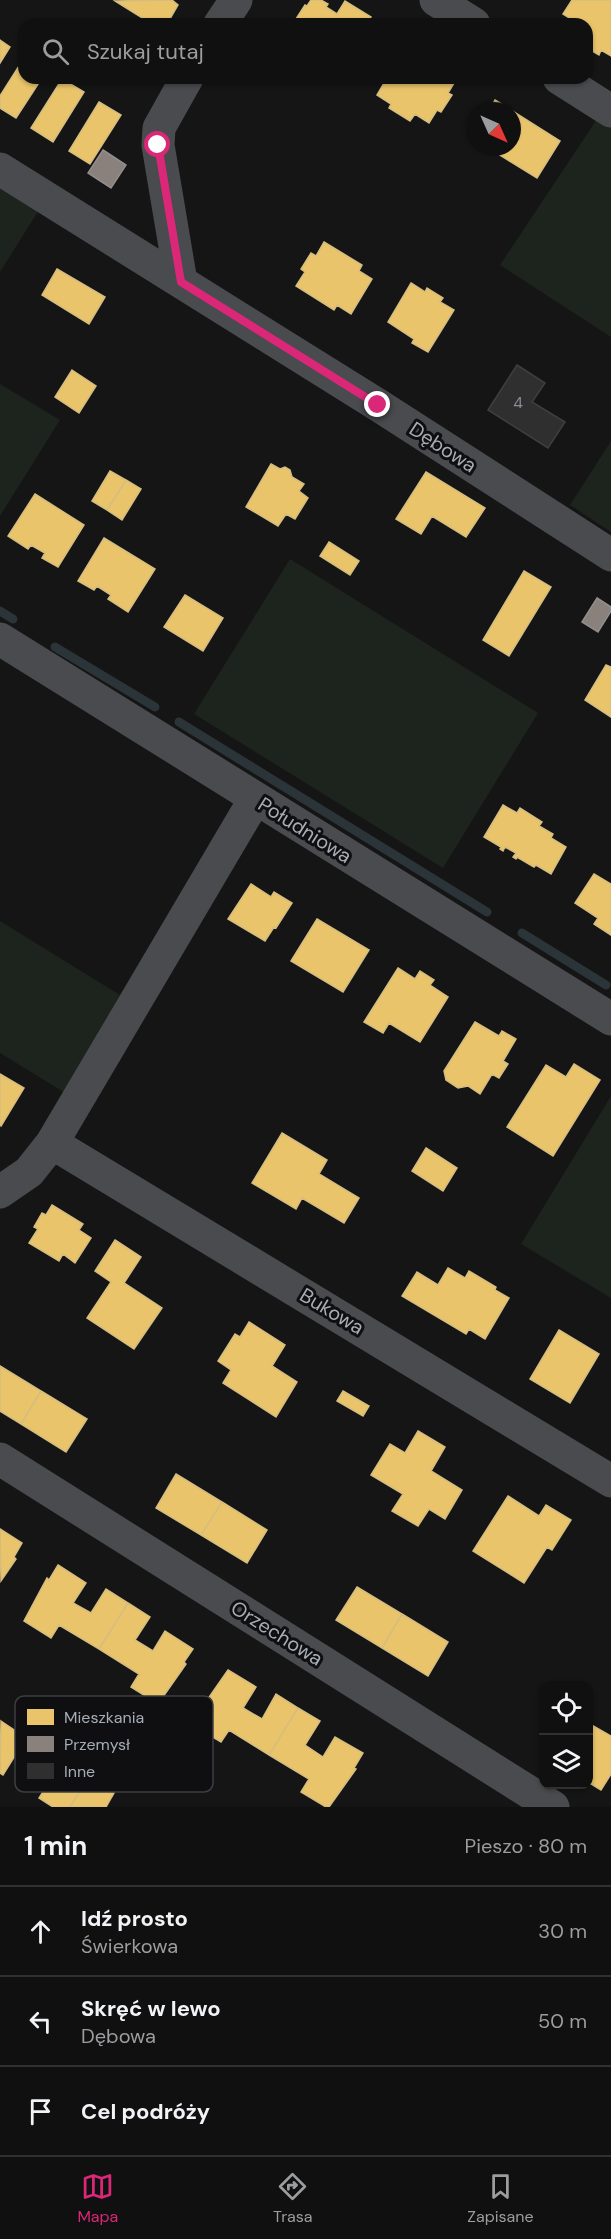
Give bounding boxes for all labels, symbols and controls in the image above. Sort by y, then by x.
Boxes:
search box [18,18,593,84]
icon: search [39,35,72,68]
text: Szukaj tutaj [87,37,204,66]
north arrow [467,102,521,156]
route start [144,131,170,157]
route end [364,391,390,417]
house number: 4 [513,392,523,413]
street label: Dębowa [405,416,481,478]
street label: Południowa [253,791,357,869]
street label: Bukowa [295,1282,369,1340]
street label: Orzechowa [226,1595,328,1671]
map controls [539,1681,593,1789]
button: locate [539,1681,593,1735]
legend [15,1696,213,1792]
text: Mieszkania [64,1707,144,1728]
text: Przemysł [64,1734,130,1755]
button: layers [539,1735,593,1789]
text: Inne [64,1761,95,1782]
text: 1 min [24,1829,87,1863]
text: Pieszo · 80 m [465,1833,587,1859]
text: Idź prosto [81,1904,188,1933]
icon: ahead [24,1915,57,1948]
text: 30 m [538,1918,587,1944]
text: Świerkowa [81,1933,178,1959]
text: Skręć w lewo [81,1994,221,2023]
icon: left [24,2005,57,2038]
text: 50 m [538,2008,587,2034]
text: Dębowa [81,2023,156,2049]
icon: arrive [24,2095,57,2128]
text: Cel podróży [81,2097,210,2126]
tab: Mapa [77,2170,118,2227]
tab: Trasa [273,2170,313,2227]
tab: Zapisane [467,2170,534,2227]

